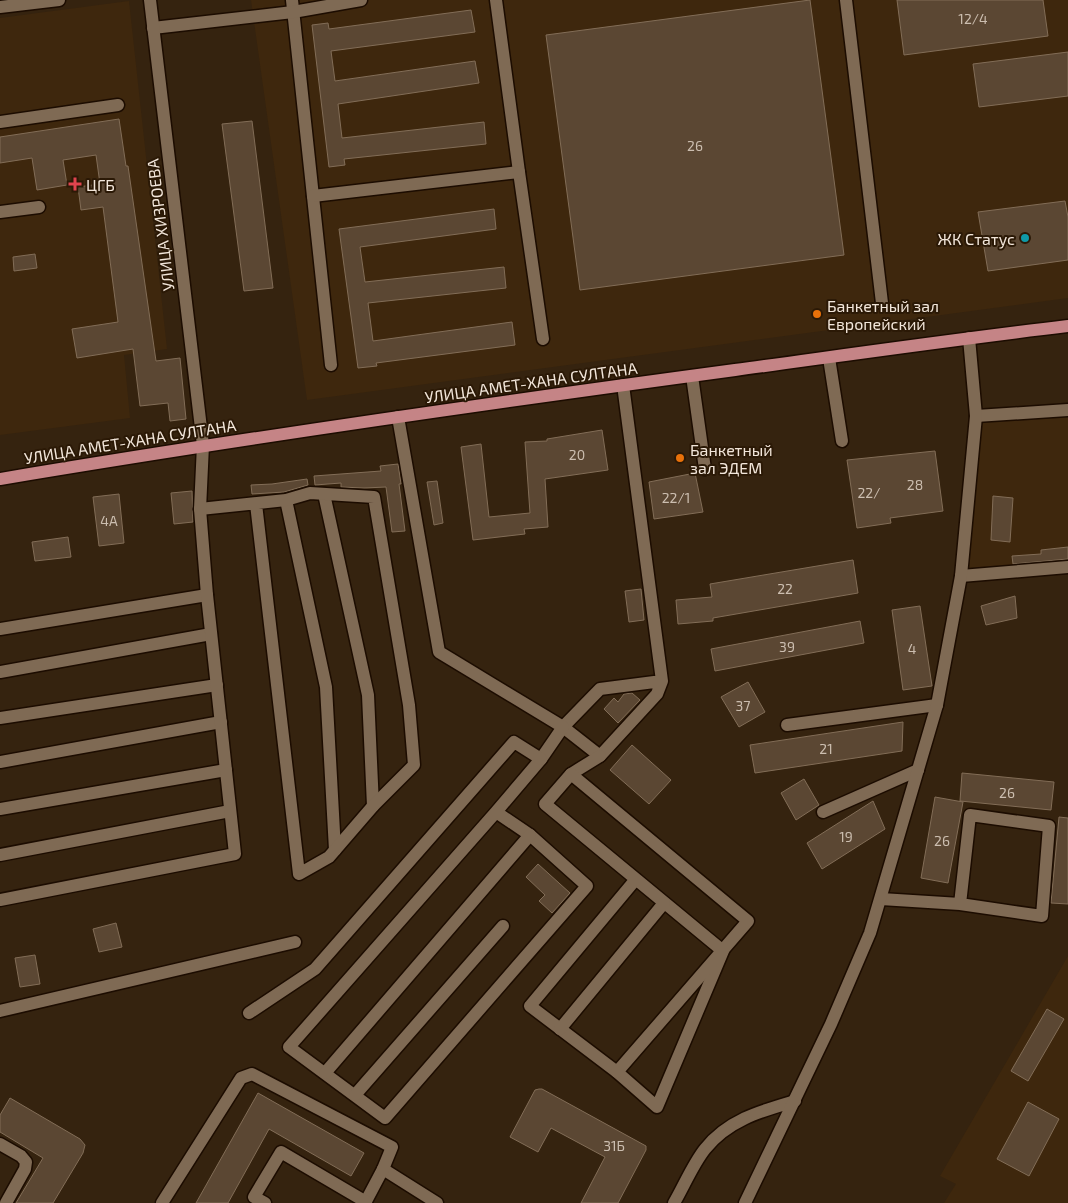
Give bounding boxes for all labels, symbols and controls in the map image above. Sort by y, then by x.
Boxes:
house number: 12/4 [958,10,988,27]
house number: 26 [687,137,703,154]
street label: УЛИЦА ХИЗРОЕВА [142,158,178,292]
place label: ЦГБ [86,175,115,194]
marker: ЦГБ [68,177,82,191]
place label: ЖК Статус [937,229,1015,249]
marker: ЖК Статус [1019,232,1031,244]
place label: Банкетный зал Европейский [827,296,939,333]
marker: Банкетный зал Европейский [811,308,823,320]
street label: УЛИЦА АМЕТ-ХАНА СУЛТАНА [424,358,638,406]
street label: УЛИЦА АМЕТ-ХАНА СУЛТАНА [23,415,237,467]
place label: Банкетный зал ЭДЕМ [690,440,773,477]
house number: 20 [569,446,585,463]
marker: Банкетный зал ЭДЕМ [674,452,686,464]
house number: 28 [907,476,923,493]
house number: 22/ [858,484,880,501]
house number: 22/1 [662,489,690,506]
house number: 4А [100,512,118,529]
house number: 22 [777,580,793,597]
house number: 39 [779,638,795,655]
house number: 4 [908,640,916,657]
house number: 37 [736,697,750,714]
house number: 21 [819,740,833,757]
house number: 26 [999,784,1015,801]
house number: 19 [839,828,853,845]
house number: 26 [934,832,950,849]
house number: 31Б [603,1137,625,1154]

